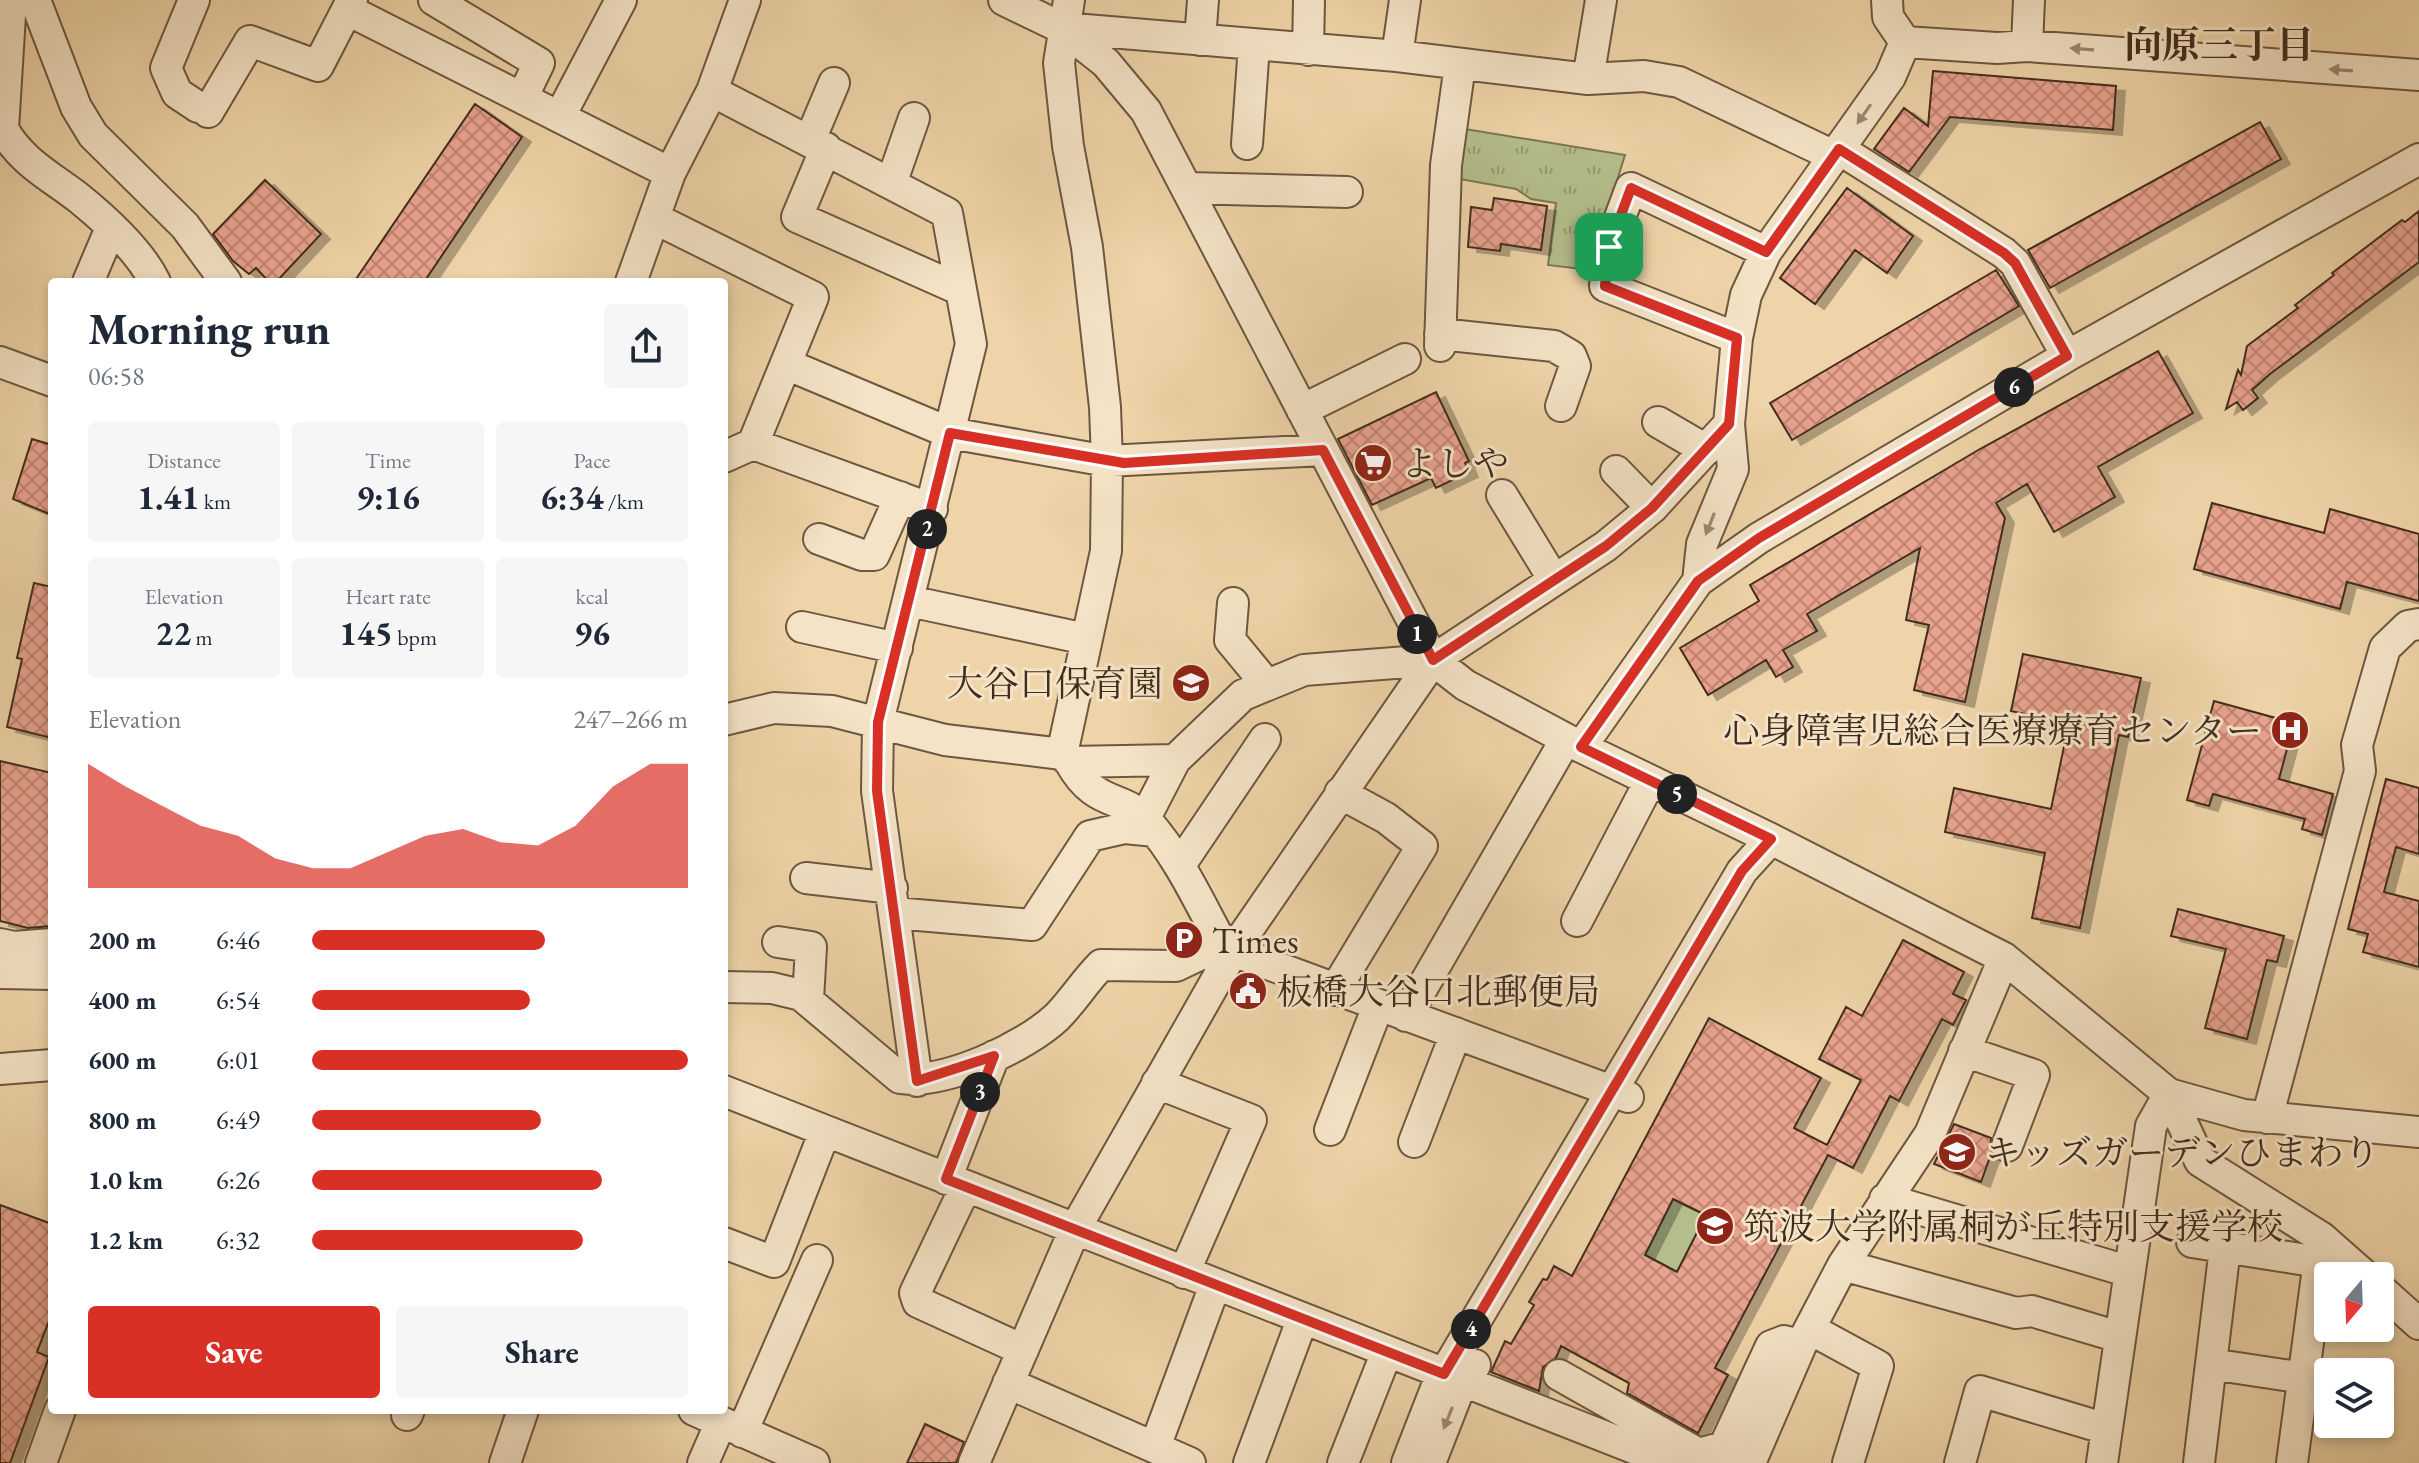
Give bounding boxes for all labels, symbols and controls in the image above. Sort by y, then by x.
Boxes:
district label: 向原三丁目 [2124,20,2314,69]
one-way arrow [2069,42,2094,55]
one-way arrow [2328,63,2353,76]
one-way arrow [1857,103,1872,124]
pin [1575,213,1643,281]
icon: arrive [1587,225,1631,269]
text: Morning run [88,300,330,357]
button: share [604,304,688,388]
text: 06:58 [88,359,144,393]
pin: 6 [1994,367,2034,407]
text: 6 [2008,372,2020,401]
place label: よしや [1401,440,1509,487]
supermarket icon: よしや [1352,442,1394,484]
text: Distance [147,446,221,475]
text: Time [365,446,411,475]
text: Pace [574,446,610,475]
text: 1.41 [137,475,199,519]
text: 9:16 [356,475,420,519]
text: 6:34 [540,475,603,519]
text: km [199,487,231,516]
text: /km [603,487,644,516]
pin: 2 [907,509,947,549]
one-way arrow [1704,512,1717,536]
text: 2 [921,514,933,543]
text: Elevation [144,582,224,611]
text: Heart rate [345,582,431,611]
text: kcal [575,582,609,611]
text: 22 [155,611,191,655]
text: 145 [339,611,393,655]
text: 96 [574,611,610,655]
pin: 1 [1397,614,1437,654]
text: 1 [1411,619,1423,648]
text: m [191,623,213,652]
text: bpm [393,623,437,652]
place label: 大谷口保育園 [947,660,1163,707]
school or university icon: 大谷口保育園 [1170,662,1212,704]
text: Elevation [88,702,182,736]
text: 247–266 m [573,702,688,736]
place label: 心身障害児総合医療療育センター [1723,707,2262,754]
hospital icon: 心身障害児総合医療療育センター [2269,709,2311,751]
pin: 5 [1657,774,1697,814]
text: 5 [1671,779,1683,808]
place label: Times [1212,917,1299,964]
parking icon: Times [1163,919,1205,961]
text: 200 m [88,923,156,957]
text: 6:46 [216,923,260,957]
place label: 板橋大谷口北郵便局 [1276,968,1600,1015]
public building icon: 板橋大谷口北郵便局 [1227,970,1269,1012]
text: 400 m [88,983,156,1017]
text: 6:54 [216,983,260,1017]
text: 600 m [88,1043,156,1077]
text: 6:01 [216,1043,260,1077]
pin: 3 [960,1072,1000,1112]
text: 3 [974,1077,986,1106]
text: 800 m [88,1103,156,1137]
text: 6:49 [216,1103,260,1137]
place label: キッズガーデンひまわり [1985,1129,2380,1176]
school or university icon: キッズガーデンひまわり [1936,1131,1978,1173]
text: 1.0 km [88,1163,163,1197]
text: 6:26 [216,1163,260,1197]
place label: 筑波大学附属桐が丘特別支援学校 [1743,1203,2283,1250]
school or university icon: 筑波大学附属桐が丘特別支援学校 [1694,1205,1736,1247]
text: 1.2 km [88,1223,163,1257]
text: 6:32 [216,1223,260,1257]
north arrow [2314,1262,2394,1342]
map controls [2314,1262,2394,1438]
button: Save [88,1306,380,1398]
button: Share [396,1306,688,1398]
pin: 4 [1451,1309,1491,1349]
text: 4 [1465,1314,1477,1343]
button: layers [2314,1358,2394,1438]
one-way arrow [1441,1406,1454,1430]

